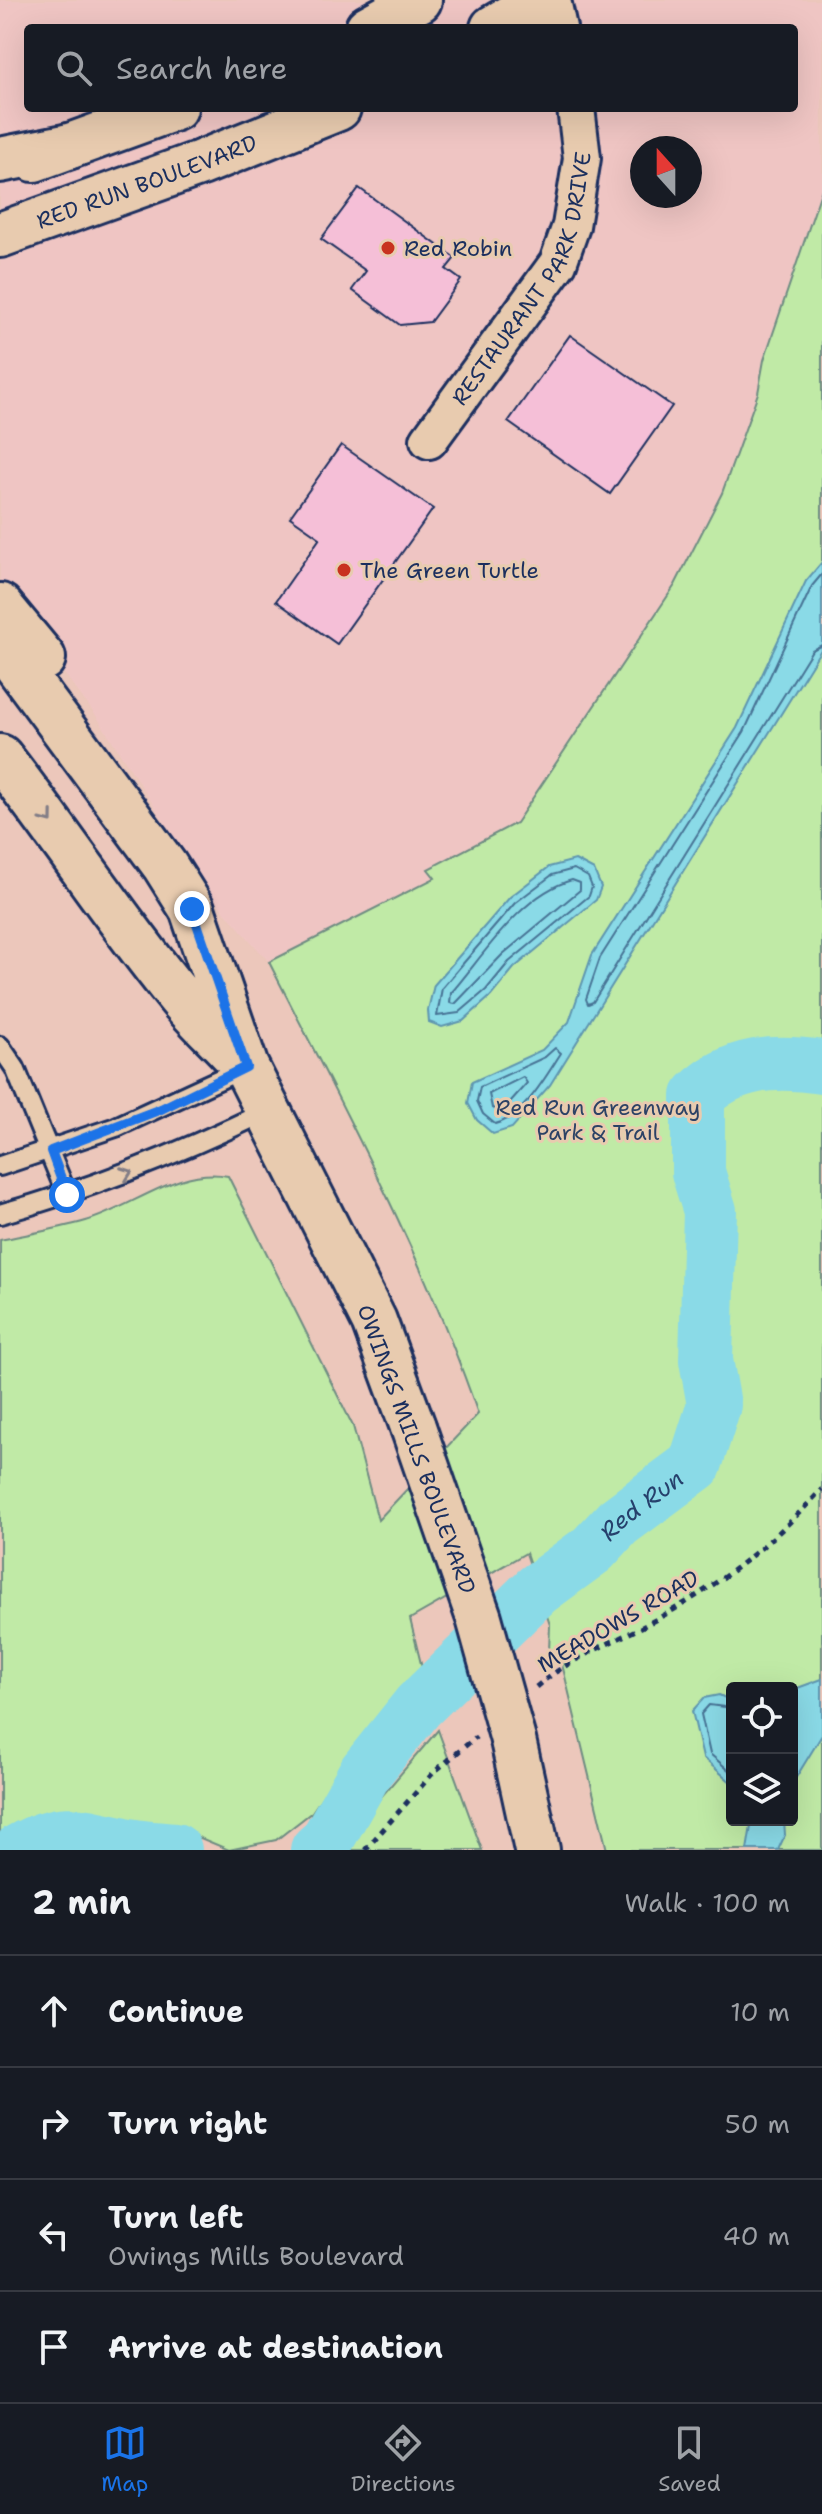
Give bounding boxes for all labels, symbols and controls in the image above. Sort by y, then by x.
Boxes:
search box [24,24,798,112]
icon: search [52,46,96,90]
text: Search here [116,48,287,89]
street label: RED RUN BOULEVARD [33,128,261,236]
north arrow [630,136,702,208]
street label: RESTAURANT PARK DRIVE [445,150,598,411]
place label: Red Robin [404,234,512,263]
marker: Red Robin [379,239,397,257]
place label: The Green Turtle [360,556,539,585]
marker: The Green Turtle [335,561,353,579]
one-way arrow [39,810,53,824]
route end [174,891,210,927]
park label: Red Run Greenway Park & Trail [496,1093,700,1147]
one-way arrow [120,1166,134,1183]
route start [49,1177,85,1213]
street label: OWINGS MILLS BOULEVARD [351,1301,482,1598]
water label: Red Run [592,1463,690,1548]
street label: MEADOWS ROAD [532,1563,704,1679]
map controls [726,1682,798,1826]
button: locate [726,1682,798,1754]
button: layers [726,1754,798,1826]
text: 2 min [32,1879,131,1925]
text: Walk · 100 m [624,1885,790,1920]
icon: ahead [32,1989,76,2033]
text: Continue [108,1991,244,2032]
text: 10 m [730,1994,790,2029]
icon: right [32,2101,76,2145]
text: Turn right [108,2103,267,2144]
text: 50 m [725,2106,790,2141]
text: Turn left [108,2197,243,2238]
icon: left [32,2213,76,2257]
text: 40 m [723,2218,790,2253]
text: Owings Mills Boulevard [108,2238,404,2273]
icon: arrive [32,2325,76,2369]
text: Arrive at destination [108,2327,443,2368]
tab: Map [101,2421,148,2498]
tab: Directions [351,2421,456,2498]
tab: Saved [658,2421,721,2498]

